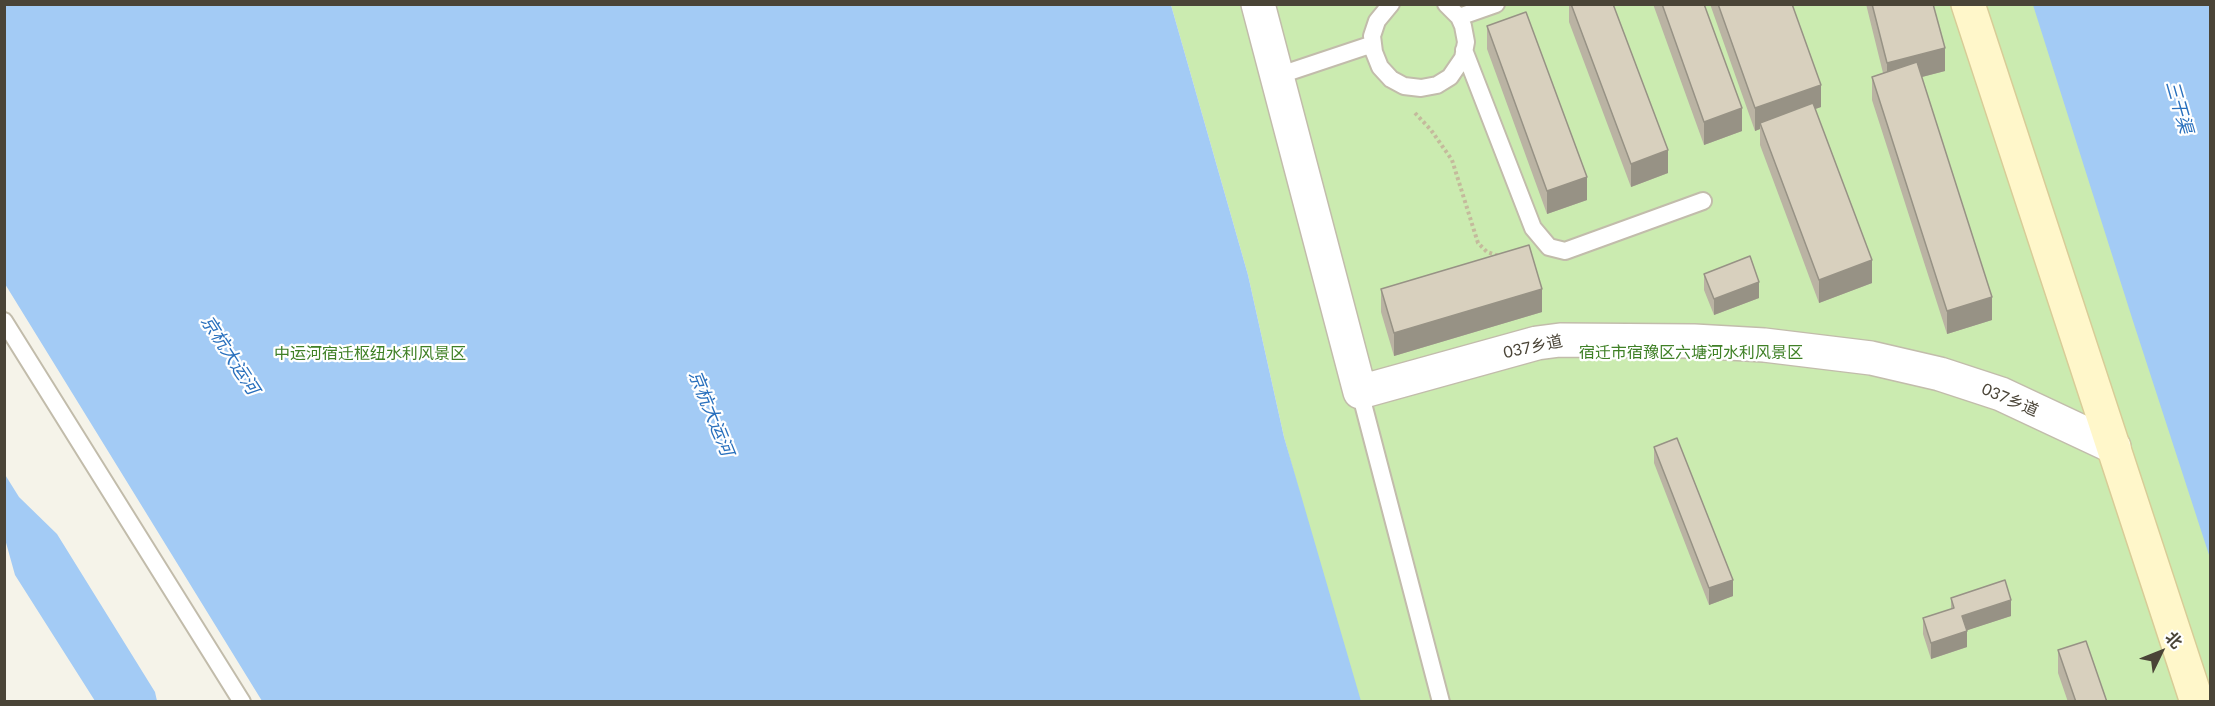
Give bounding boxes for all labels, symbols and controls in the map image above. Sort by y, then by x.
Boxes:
water label: 三干渠 [2161,78,2197,136]
water label: 京杭大运河 [196,311,264,399]
street label: 037乡道 [1502,331,1564,363]
park label: 宿迁市宿豫区六塘河水利风景区 [1579,343,1803,363]
park label: 中运河宿迁枢纽水利风景区 [274,344,466,364]
water label: 京杭大运河 [684,367,738,459]
street label: 037乡道 [1979,379,2041,421]
north arrow [2131,622,2191,682]
text: 北 [2162,627,2187,652]

